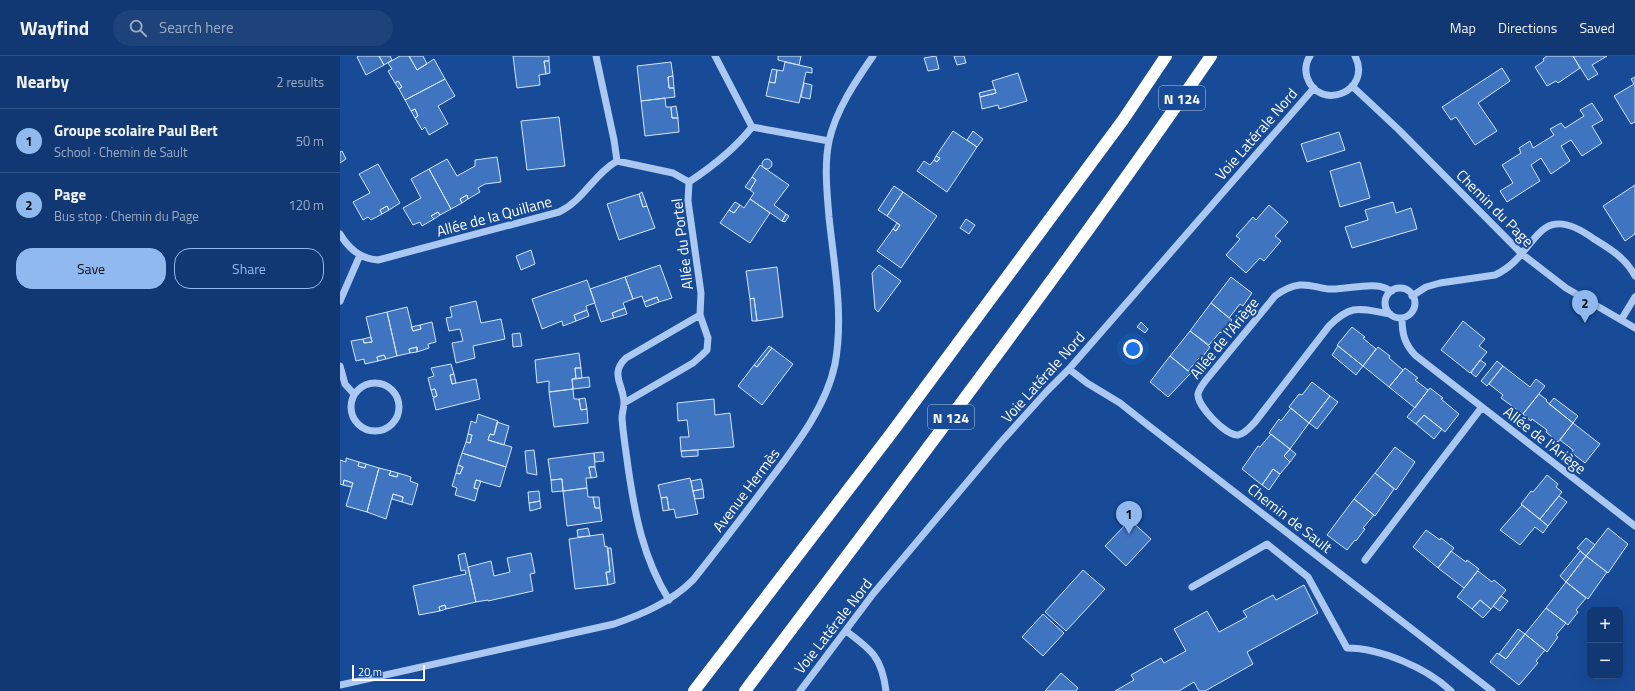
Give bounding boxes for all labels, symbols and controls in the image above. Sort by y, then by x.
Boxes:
search box [113,10,393,46]
text: Wayfind [20,13,89,42]
text: Search here [159,16,234,39]
icon: search [127,17,149,39]
text: Map [1450,17,1476,38]
text: Directions [1498,17,1557,38]
text: Saved [1579,17,1615,38]
text: Nearby [16,69,69,95]
text: 2 results [276,72,324,92]
street label: Voie Latérale Nord [1209,83,1303,185]
road number: N 124 [1159,86,1205,110]
text: Groupe scolaire Paul Bert [54,119,218,142]
text: 1 [25,131,33,151]
text: 50 m [296,131,324,151]
text: School · Chemin de Sault [54,142,187,162]
street label: Chemin du Page [1451,164,1539,252]
text: Page [54,183,86,206]
street label: Allée de la Quillane [434,190,554,242]
text: 2 [25,195,33,215]
text: 120 m [288,195,324,215]
street label: Allée du Portel [665,197,699,291]
text: Bus stop · Chemin du Page [54,206,199,226]
button: Save [16,248,166,289]
button: Share [174,248,324,289]
pin: 2 [1572,290,1598,323]
street label: Allée de l'Ariège [1184,292,1264,384]
street label: Voie Latérale Nord [996,326,1090,428]
your location [1123,339,1143,359]
street label: Allée de l'Ariège [1499,400,1591,480]
road number: N 124 [928,405,974,429]
street label: Avenue Hermès [707,443,785,537]
street label: Chemin de Sault [1243,478,1338,559]
pin: 1 [1116,501,1142,534]
street label: Voie Latérale Nord [788,573,878,679]
map controls [1587,607,1623,679]
button: + [1587,607,1623,643]
button: − [1587,643,1623,679]
scale bar [352,663,425,682]
text: 20 m [358,664,382,680]

